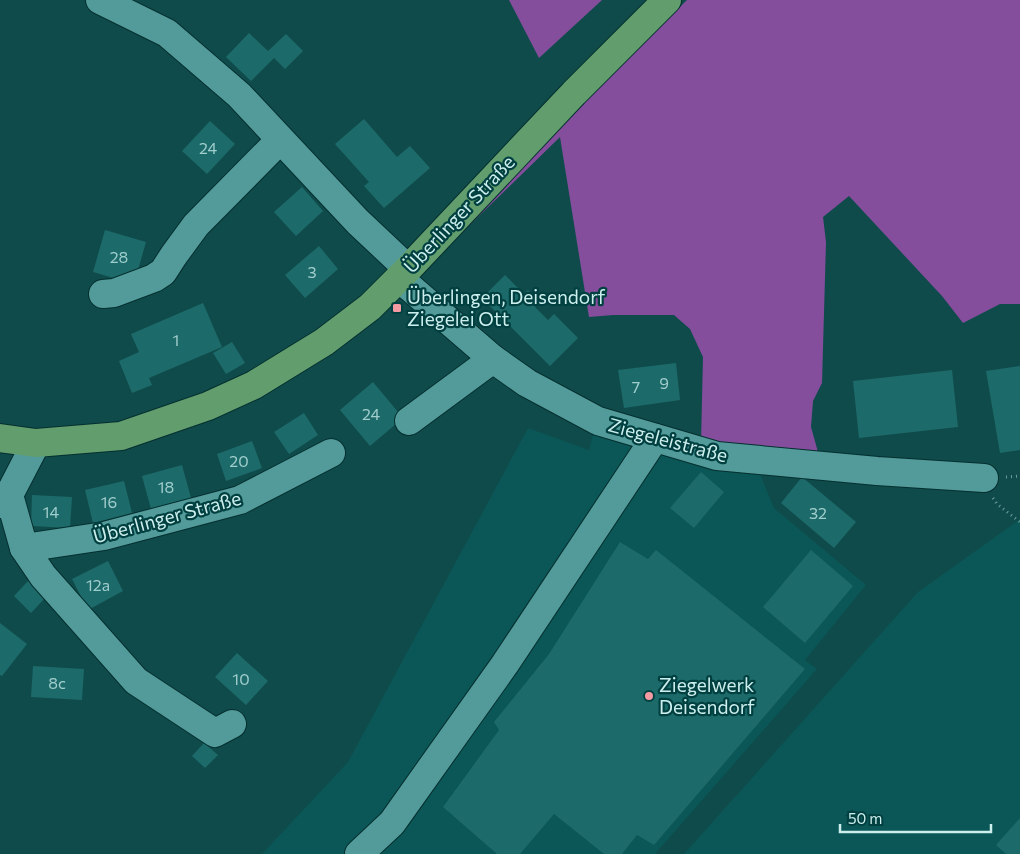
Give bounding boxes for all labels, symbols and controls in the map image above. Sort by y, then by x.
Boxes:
house number: 24 [199,138,217,157]
street label: Überlinger Straße [398,150,519,277]
house number: 28 [110,247,128,266]
house number: 3 [307,262,317,281]
place label: Überlingen, Deisendorf Ziegelei Ott [407,285,606,330]
marker: Überlingen, Deisendorf Ziegelei Ott [391,302,403,314]
house number: 1 [173,330,179,349]
house number: 9 [659,373,669,392]
house number: 7 [632,377,640,396]
house number: 24 [362,404,380,423]
street label: Ziegeleistraße [606,413,730,467]
house number: 20 [229,451,249,470]
house number: 18 [158,477,174,496]
street label: Überlinger Straße [90,486,243,547]
house number: 16 [101,492,117,511]
house number: 14 [43,502,60,521]
house number: 32 [809,503,827,522]
house number: 12a [86,575,110,594]
house number: 10 [232,669,250,688]
house number: 8c [48,673,66,692]
place label: Ziegelwerk Deisendorf [659,673,755,718]
marker: Ziegelwerk Deisendorf [643,690,655,702]
scale bar [840,802,991,834]
text: 50 m [848,809,882,827]

